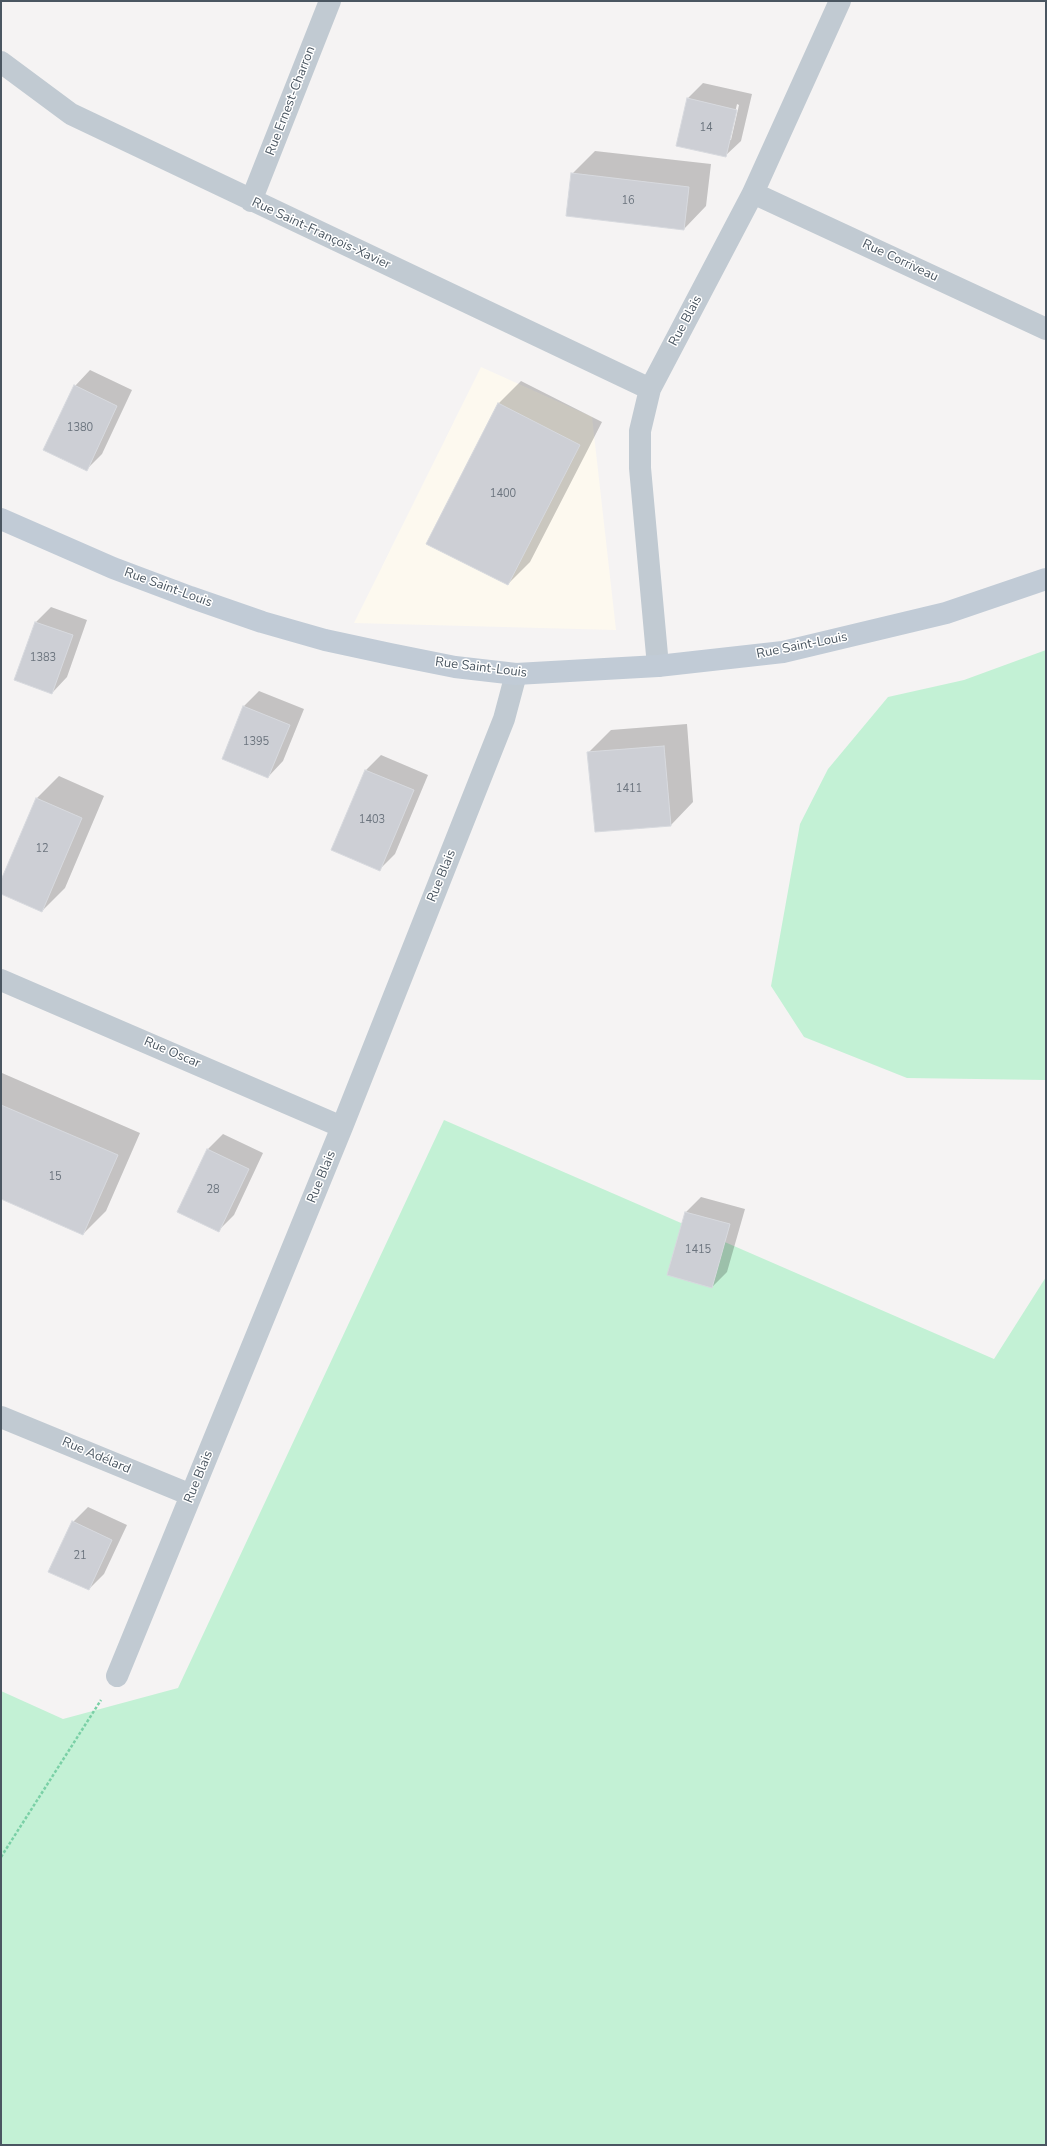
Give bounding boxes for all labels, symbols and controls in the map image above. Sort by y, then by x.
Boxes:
street label: Rue Ernest-Charron [263,44,319,158]
house number: 14 [699,121,713,135]
house number: 16 [621,194,635,208]
street label: Rue Saint-François-Xavier [249,195,393,273]
street label: Rue Corriveau [860,237,940,285]
street label: Rue Blais [666,293,706,349]
house number: 1380 [67,421,93,435]
house number: 1400 [490,487,516,501]
street label: Rue Saint-Louis [122,565,214,611]
street label: Rue Saint-Louis [755,630,849,662]
house number: 1383 [30,651,56,665]
street label: Rue Saint-Louis [434,655,528,681]
house number: 1395 [243,735,269,749]
house number: 1411 [616,782,642,796]
house number: 1403 [359,813,385,827]
house number: 12 [35,842,49,856]
street label: Rue Blais [424,848,460,904]
street label: Rue Oscar [141,1034,203,1072]
street label: Rue Blais [304,1149,340,1205]
house number: 15 [48,1170,62,1184]
house number: 28 [206,1183,220,1197]
house number: 1415 [685,1243,711,1257]
street label: Rue Adélard [59,1435,133,1477]
street label: Rue Blais [181,1449,217,1505]
house number: 21 [73,1549,87,1563]

